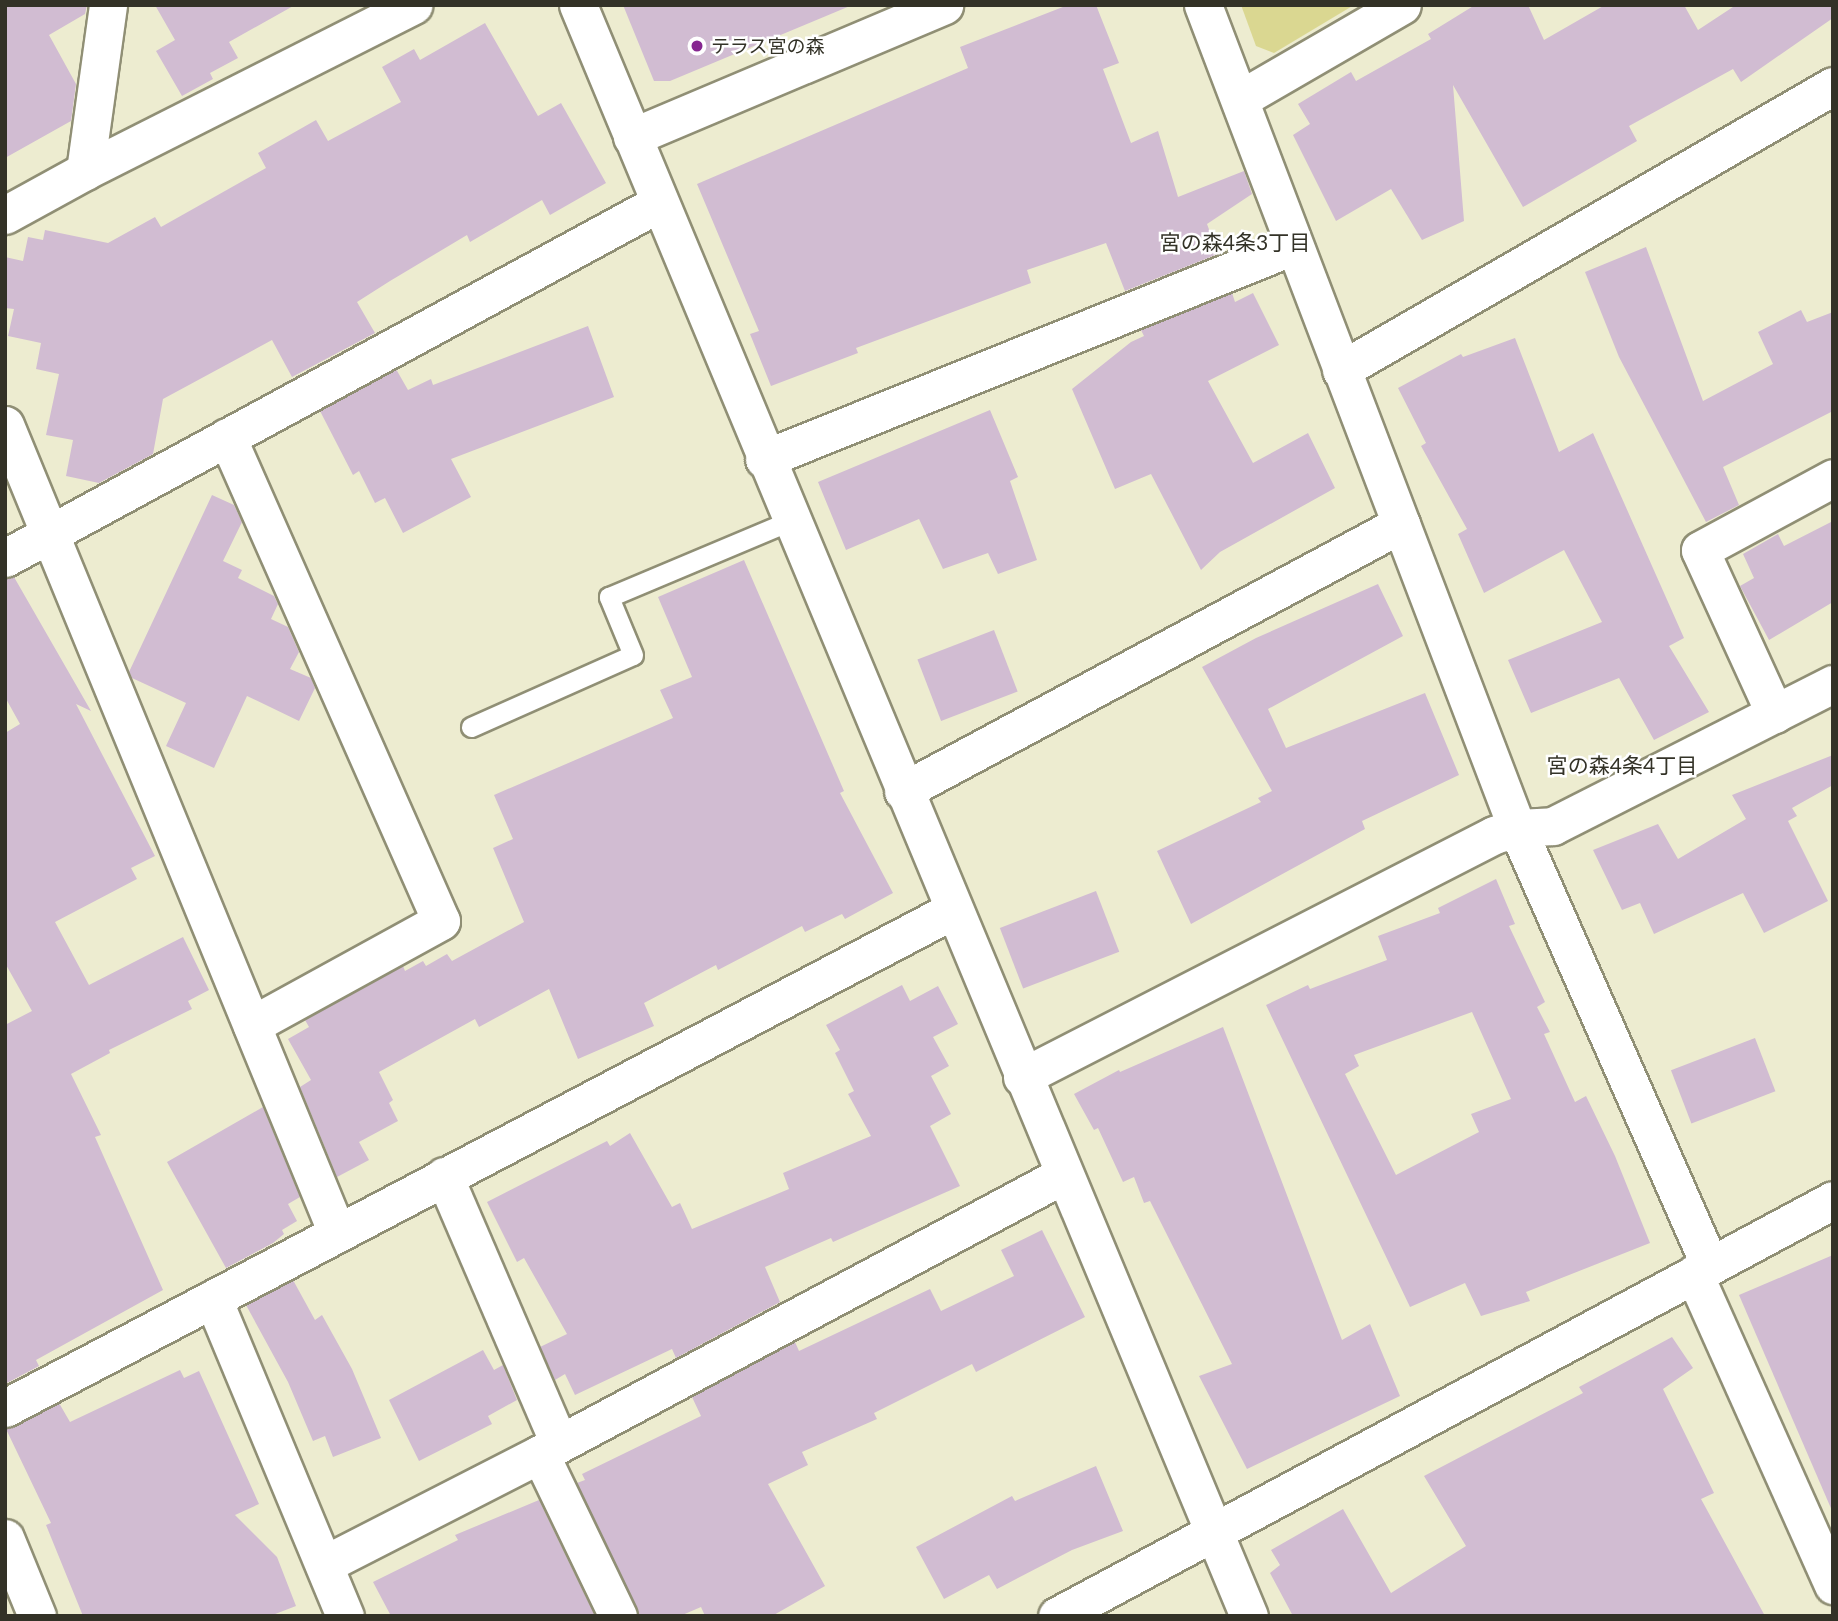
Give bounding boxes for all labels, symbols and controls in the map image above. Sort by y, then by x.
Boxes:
place label: テラス宮の森 [711,35,825,57]
marker: テラス宮の森 [689,38,705,54]
district label: 宮の森4条3丁目 [1160,229,1310,255]
district label: 宮の森4条4丁目 [1547,752,1697,778]

